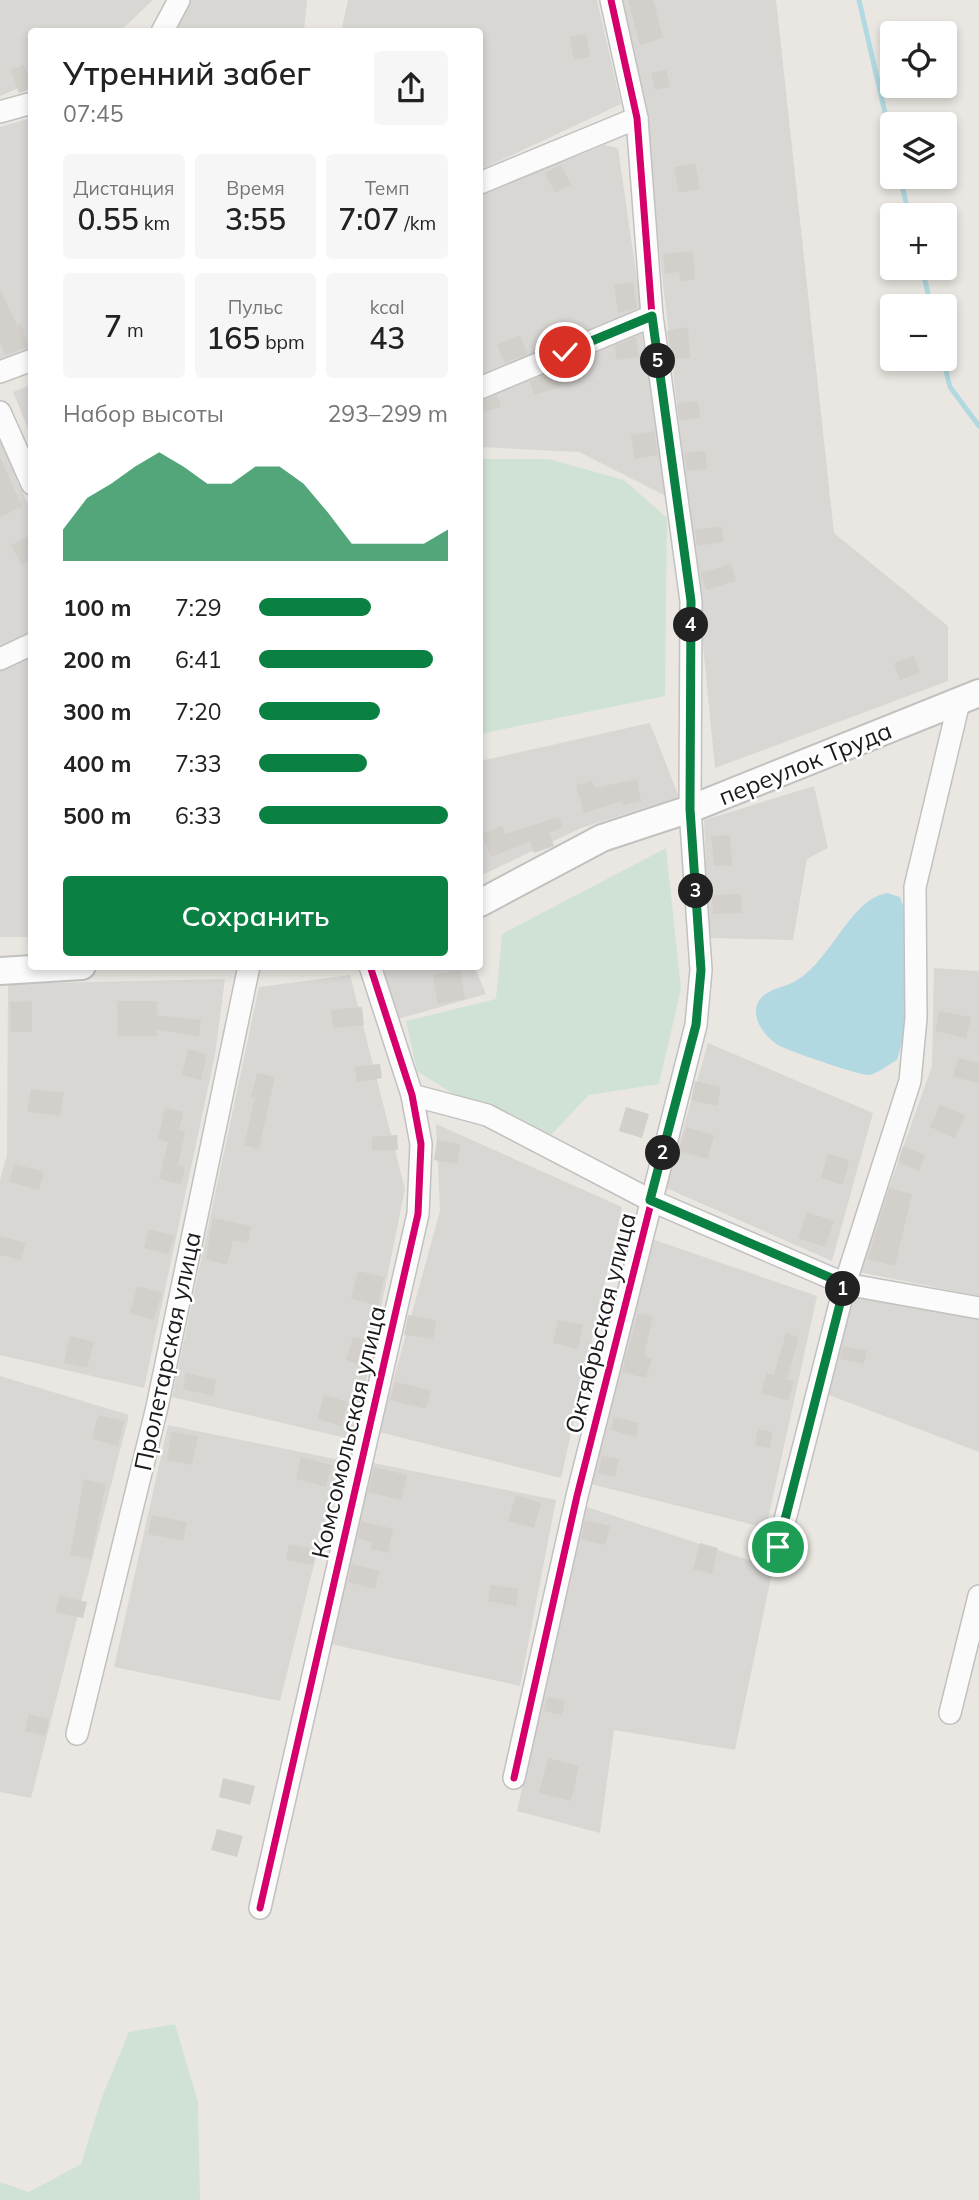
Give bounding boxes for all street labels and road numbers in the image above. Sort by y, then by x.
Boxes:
street label: переулок Труда [714,715,896,811]
street label: Октябрьская улица [558,1210,642,1436]
street label: Пролетарская улица [127,1229,207,1473]
street label: Комсомольская улица [304,1303,392,1561]

